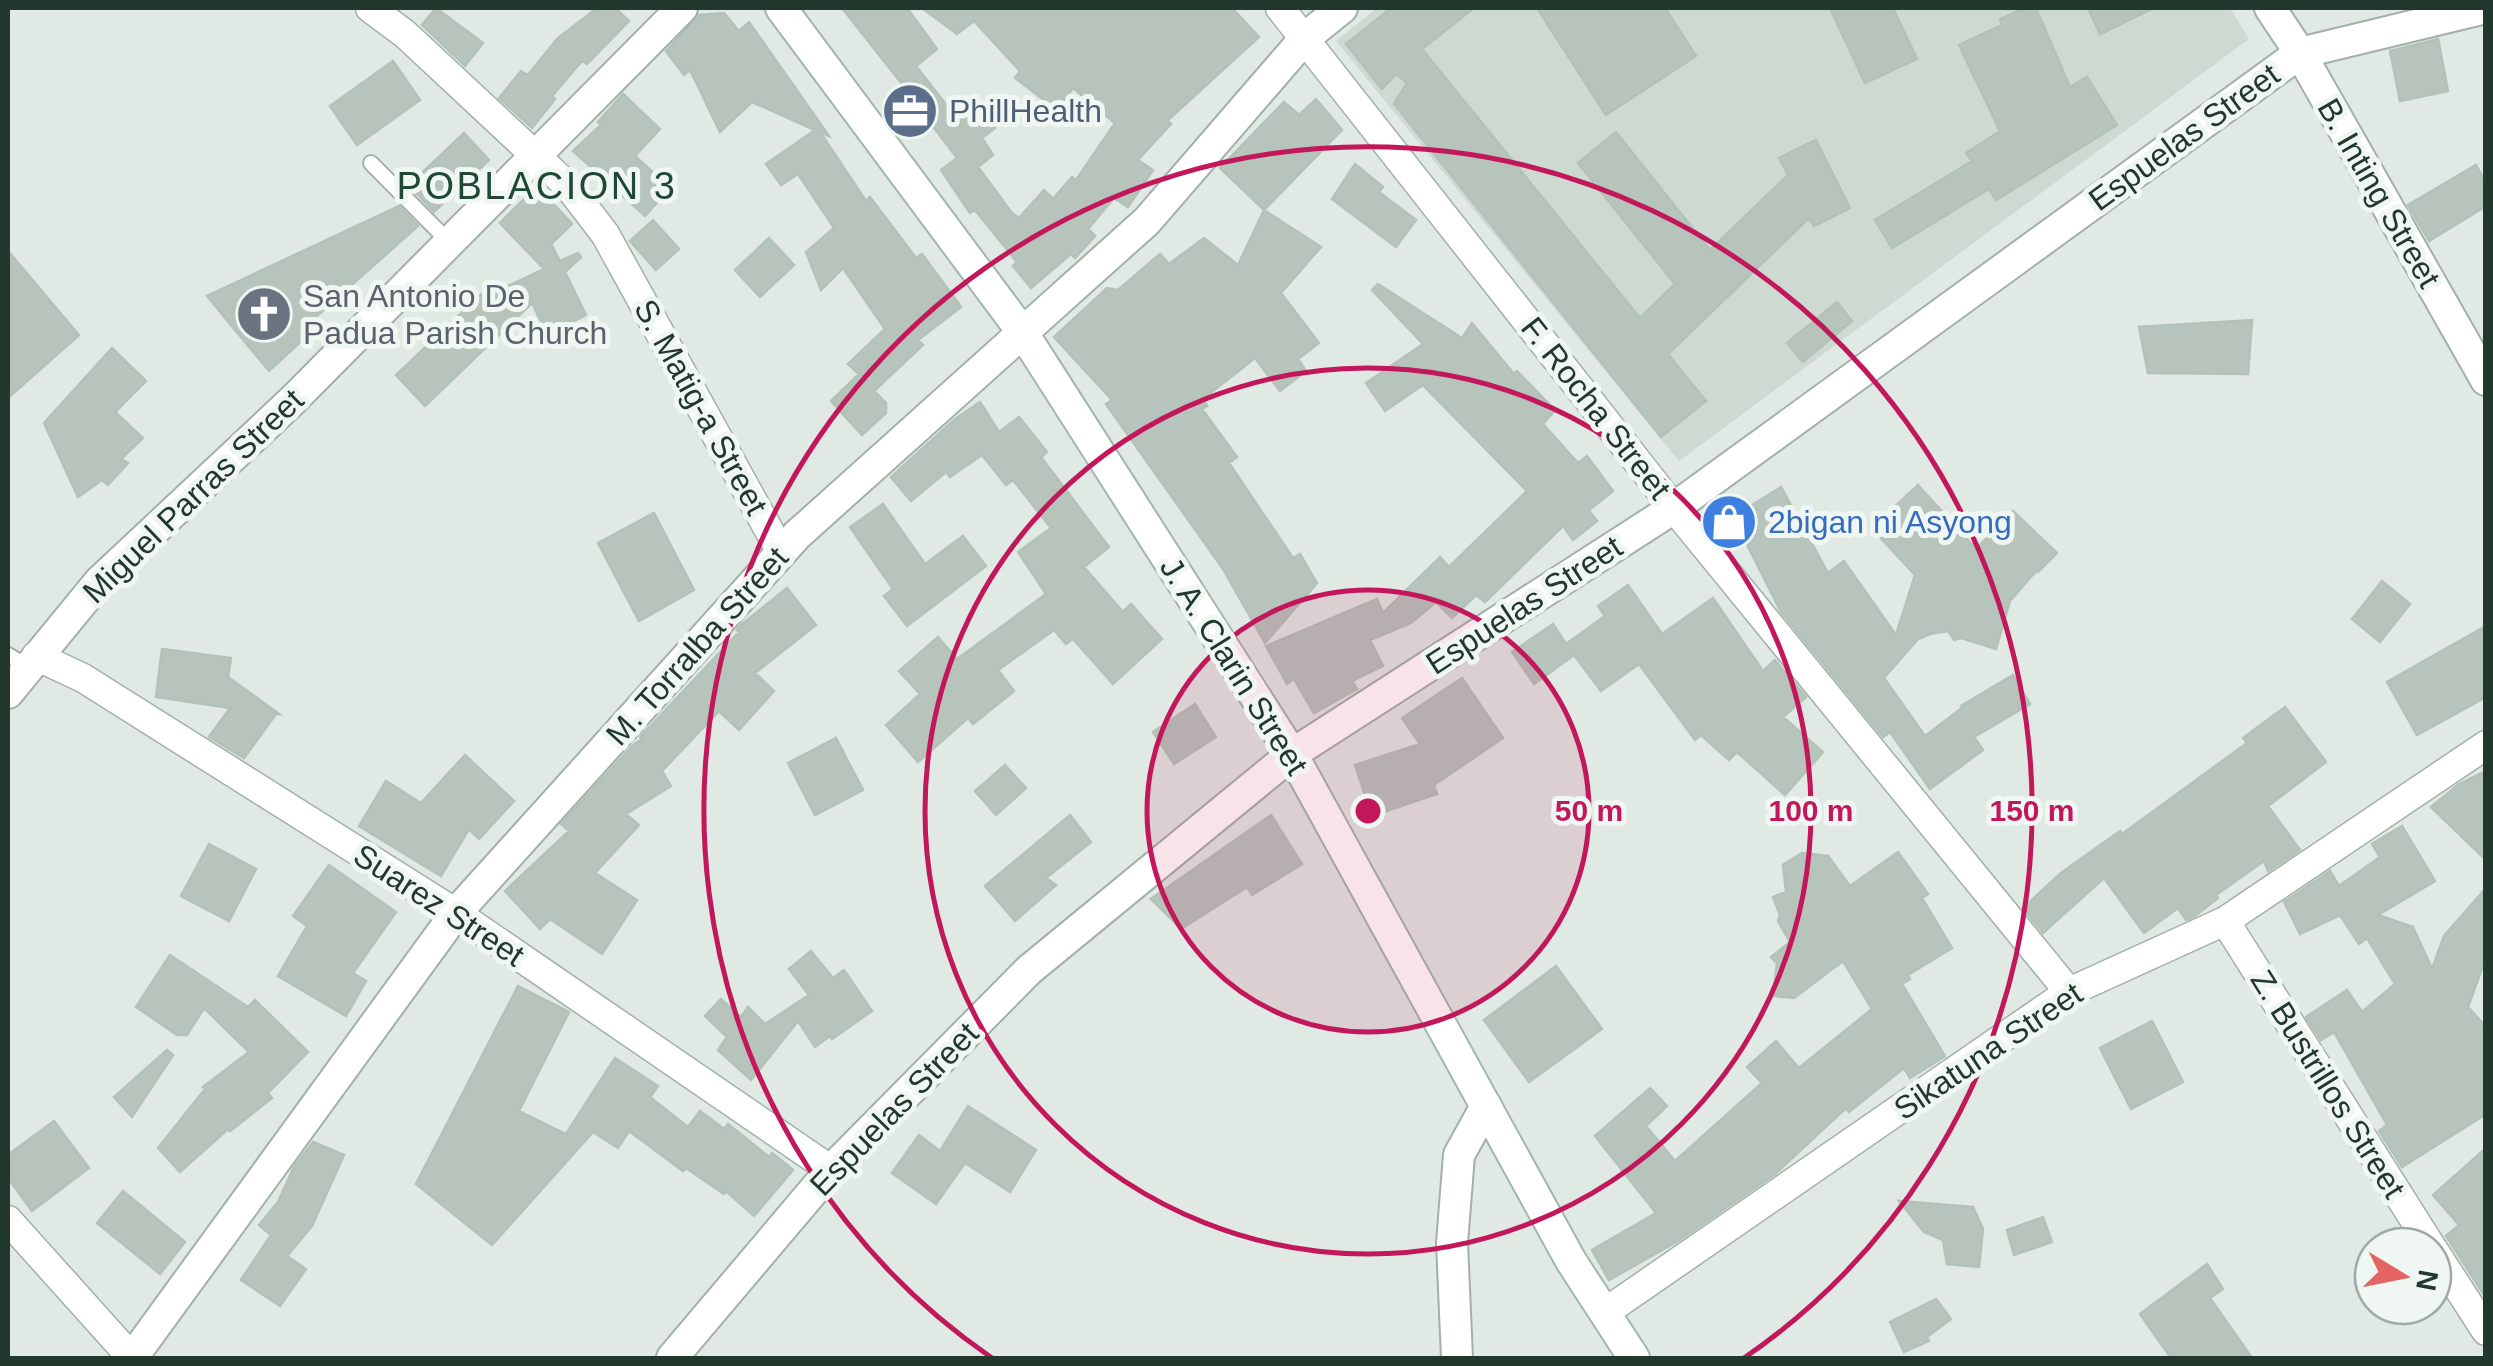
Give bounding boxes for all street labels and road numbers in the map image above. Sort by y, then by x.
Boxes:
street label: Espuelas Street [2082,56,2286,218]
street label: B. Inting Street [2310,92,2448,294]
street label: S. Matig-a Street [627,293,775,521]
street label: F. Rocha Street [1514,310,1678,506]
street label: Miguel Parras Street [76,382,310,610]
street label: Espuelas Street [1419,528,1629,682]
street label: M. Torralba Street [599,540,795,752]
street label: J. A. Clarin Street [1153,551,1315,781]
street label: Suarez Street [347,837,531,973]
street label: Z. Bustrillos Street [2243,964,2413,1204]
street label: Sikatuna Street [1887,975,2089,1127]
street label: Espuelas Street [803,1015,985,1203]

